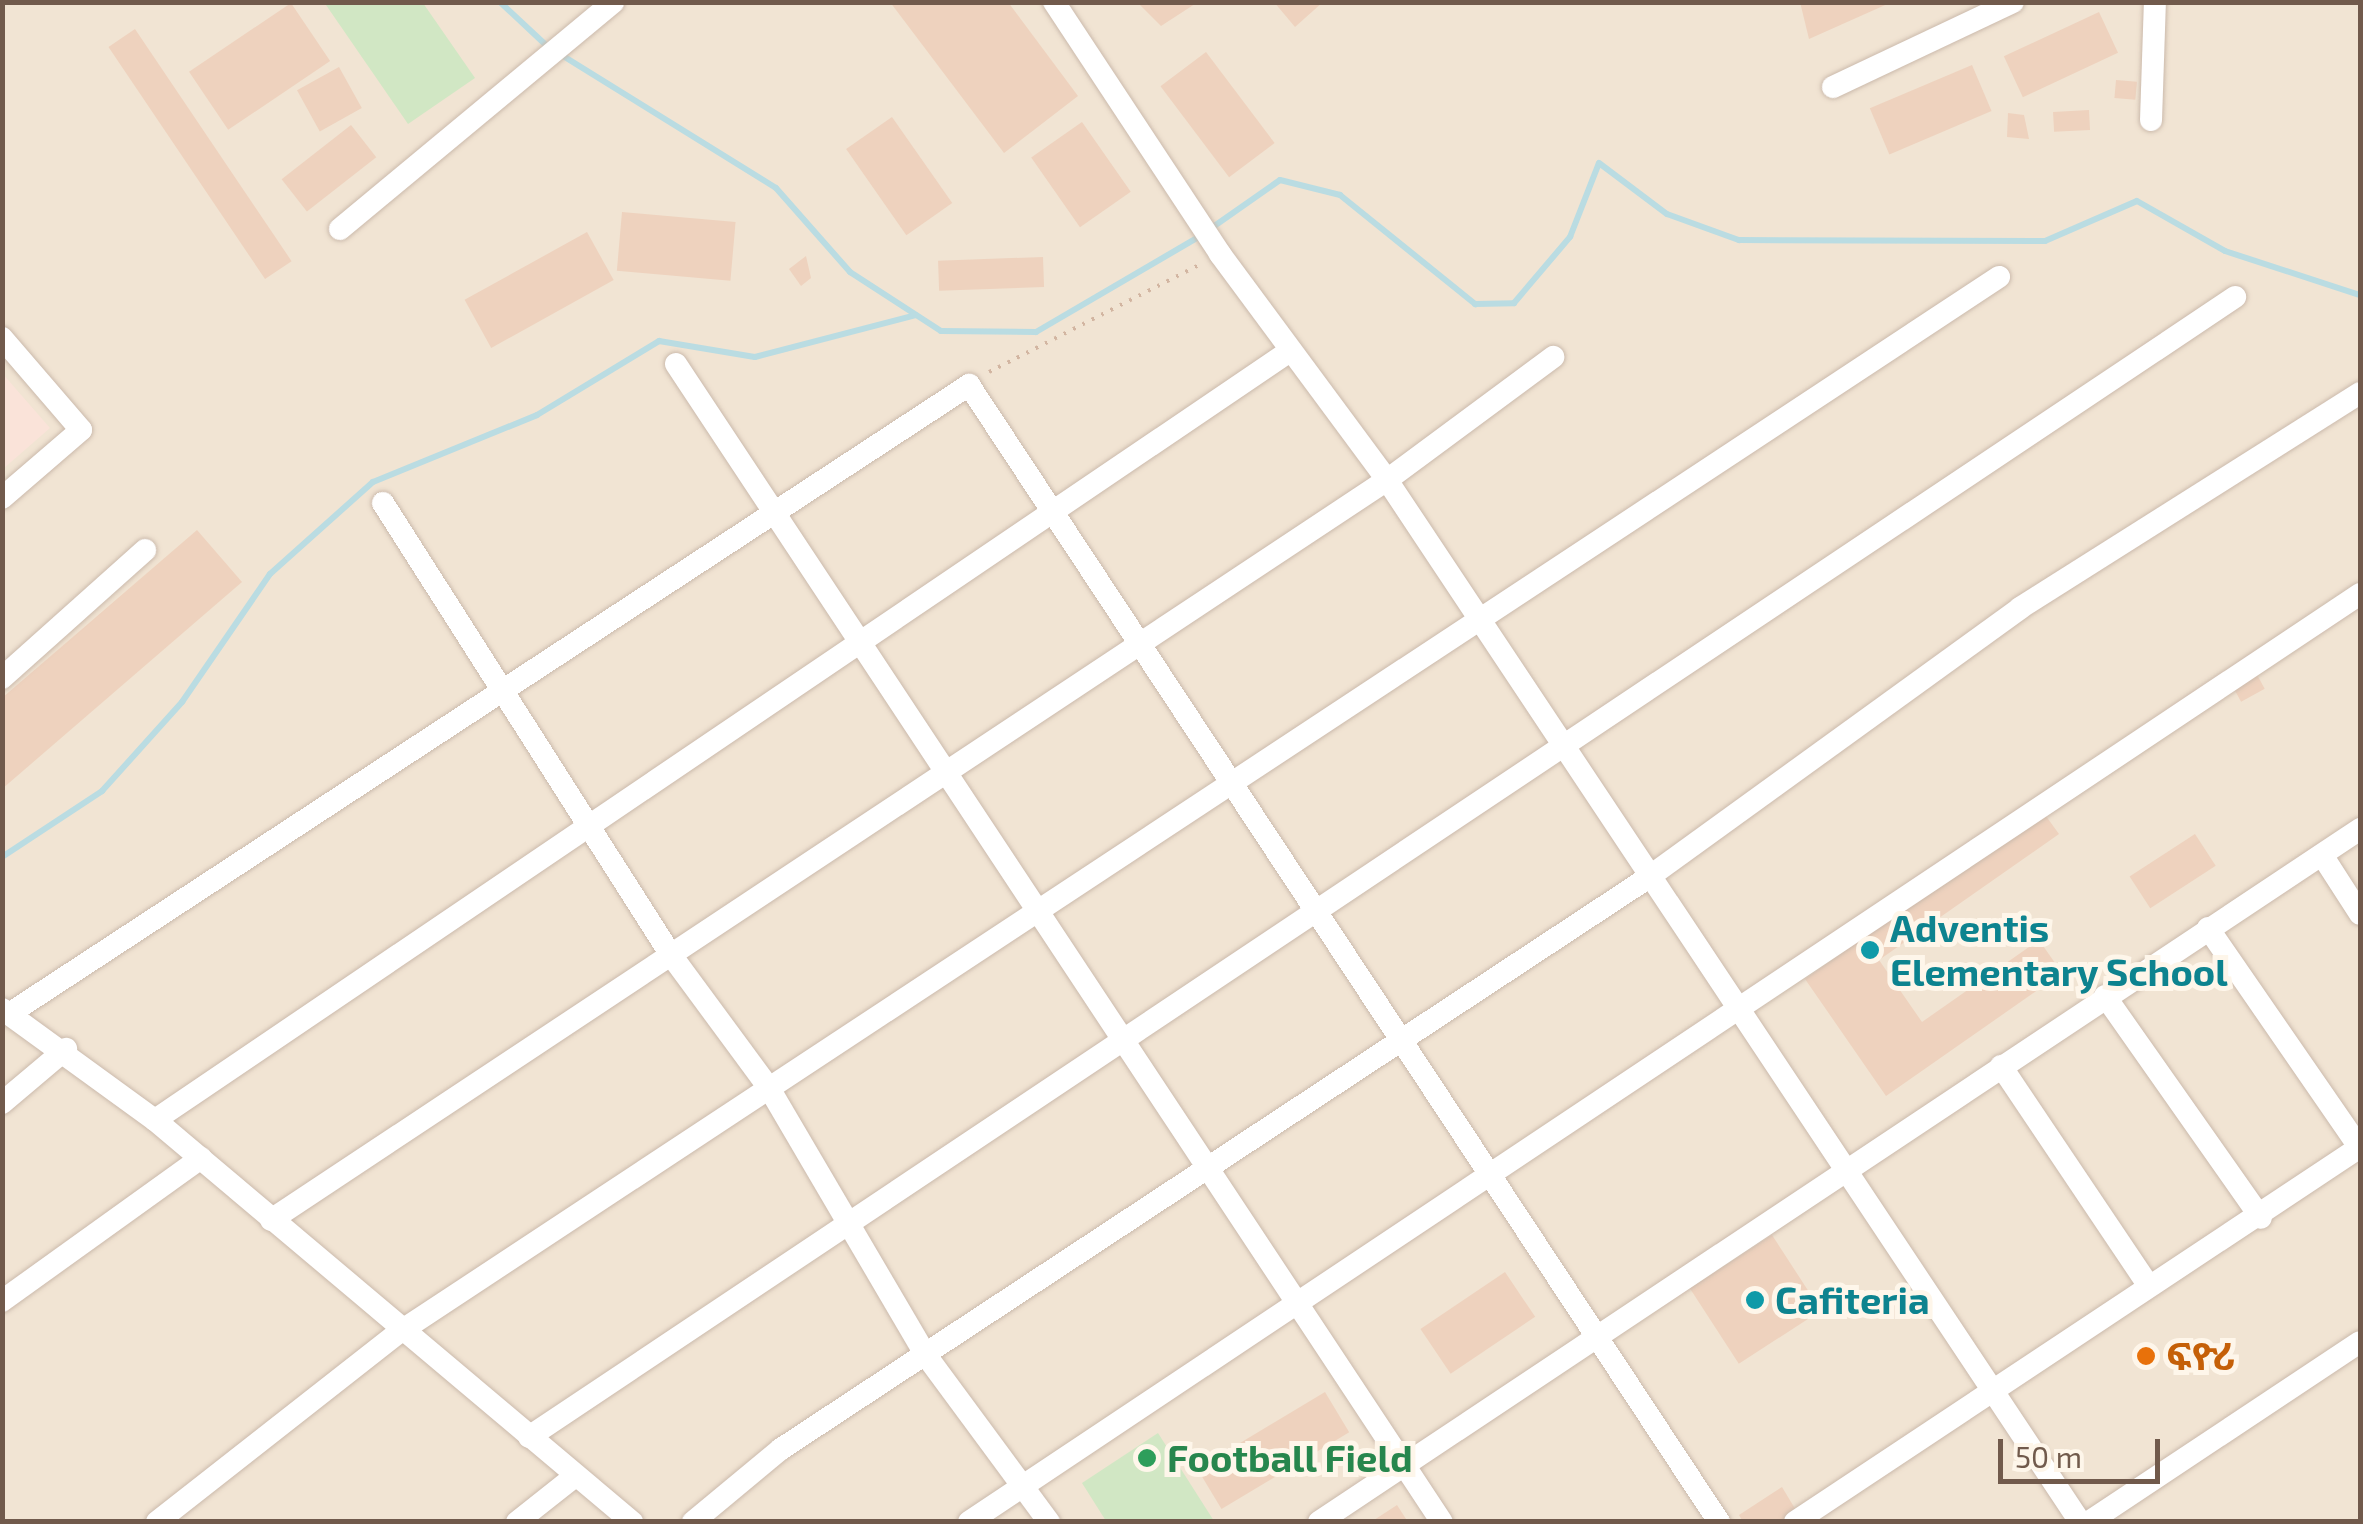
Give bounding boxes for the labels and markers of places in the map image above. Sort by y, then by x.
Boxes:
place label: Adventis Elementary School [1890,905,2229,994]
marker: Adventis Elementary School [1859,939,1881,961]
place label: Cafiteria [1775,1277,1930,1323]
marker: Cafiteria [1744,1289,1766,1311]
place label: ፍዮሪ [2166,1333,2235,1379]
marker: ፍዮሪ [2135,1345,2157,1367]
place label: Football Field [1167,1435,1413,1481]
marker: Football Field [1136,1447,1158,1469]

